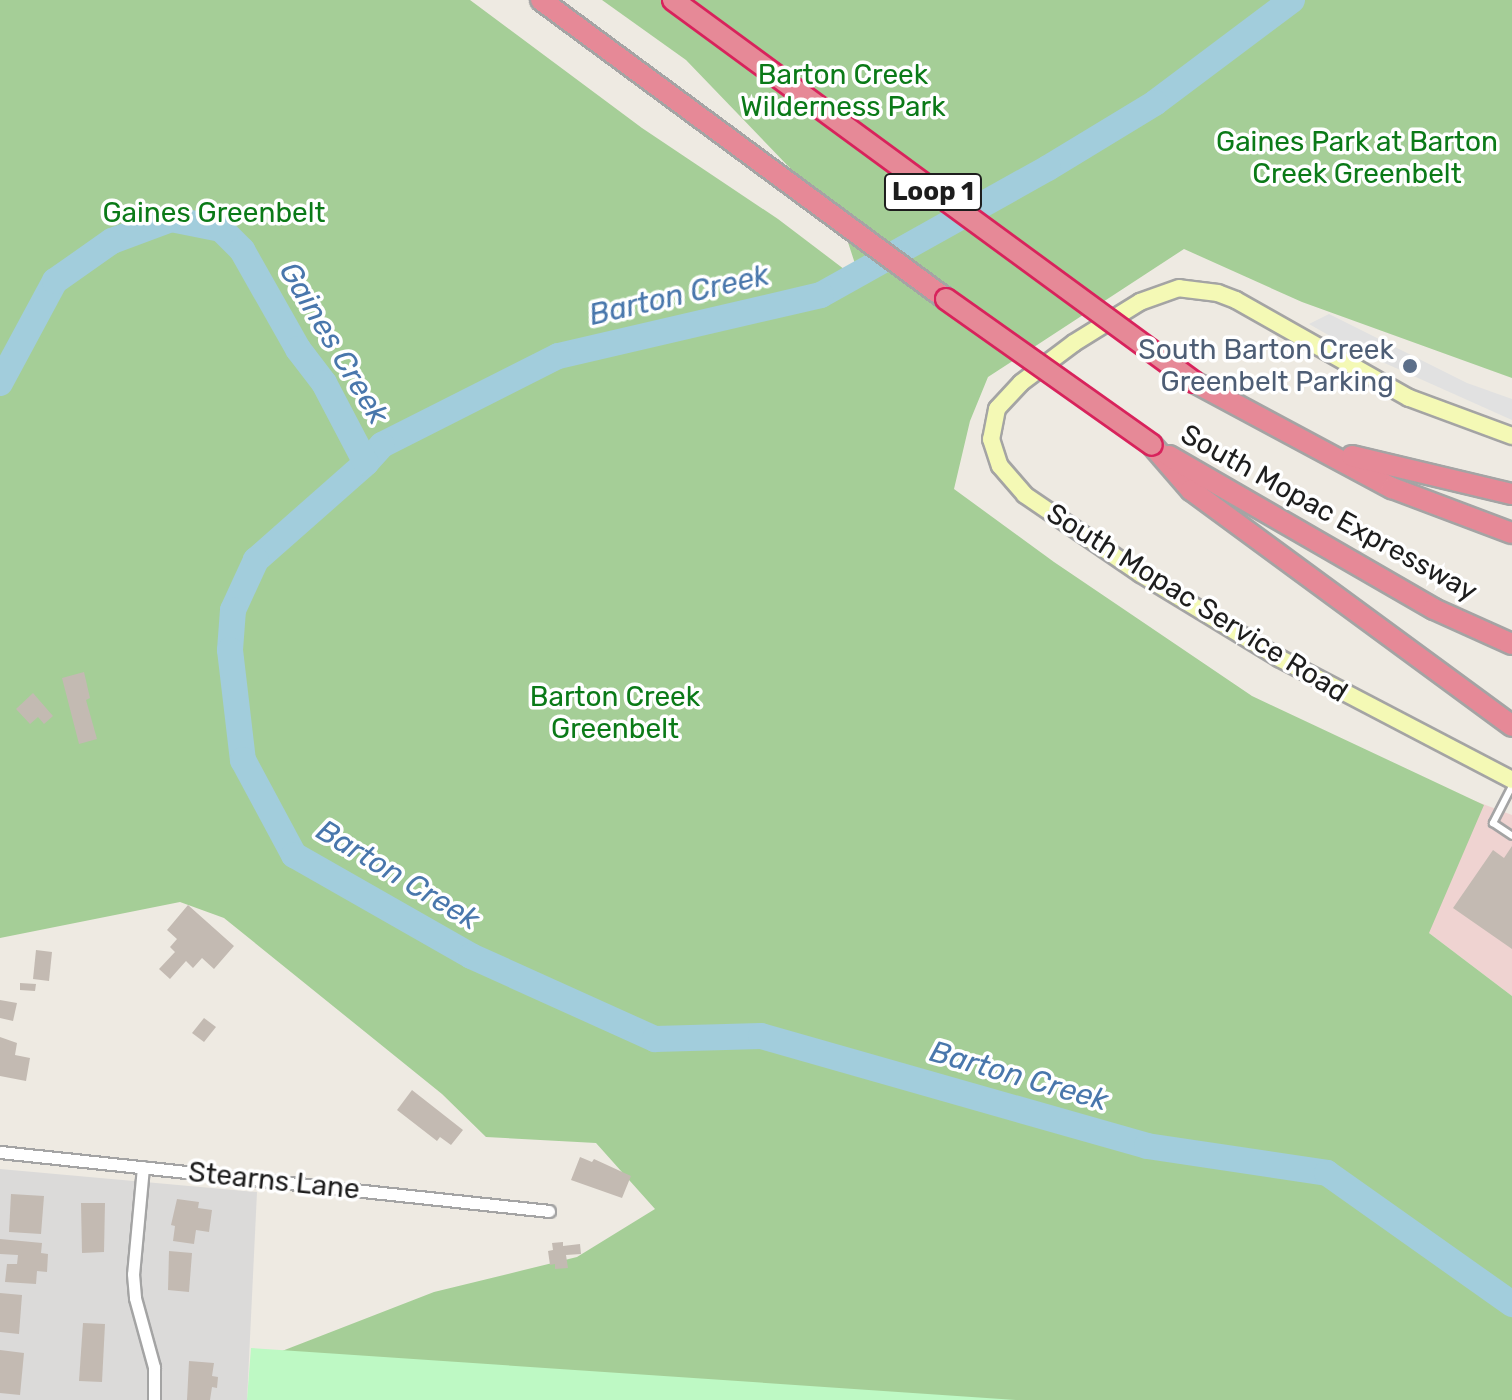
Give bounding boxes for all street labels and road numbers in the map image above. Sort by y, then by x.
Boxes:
road number: Loop 1 [883,170,983,214]
street label: South Mopac Expressway [1175,417,1483,609]
street label: South Mopac Service Road [1040,496,1354,710]
street label: Stearns Lane [187,1155,361,1207]

